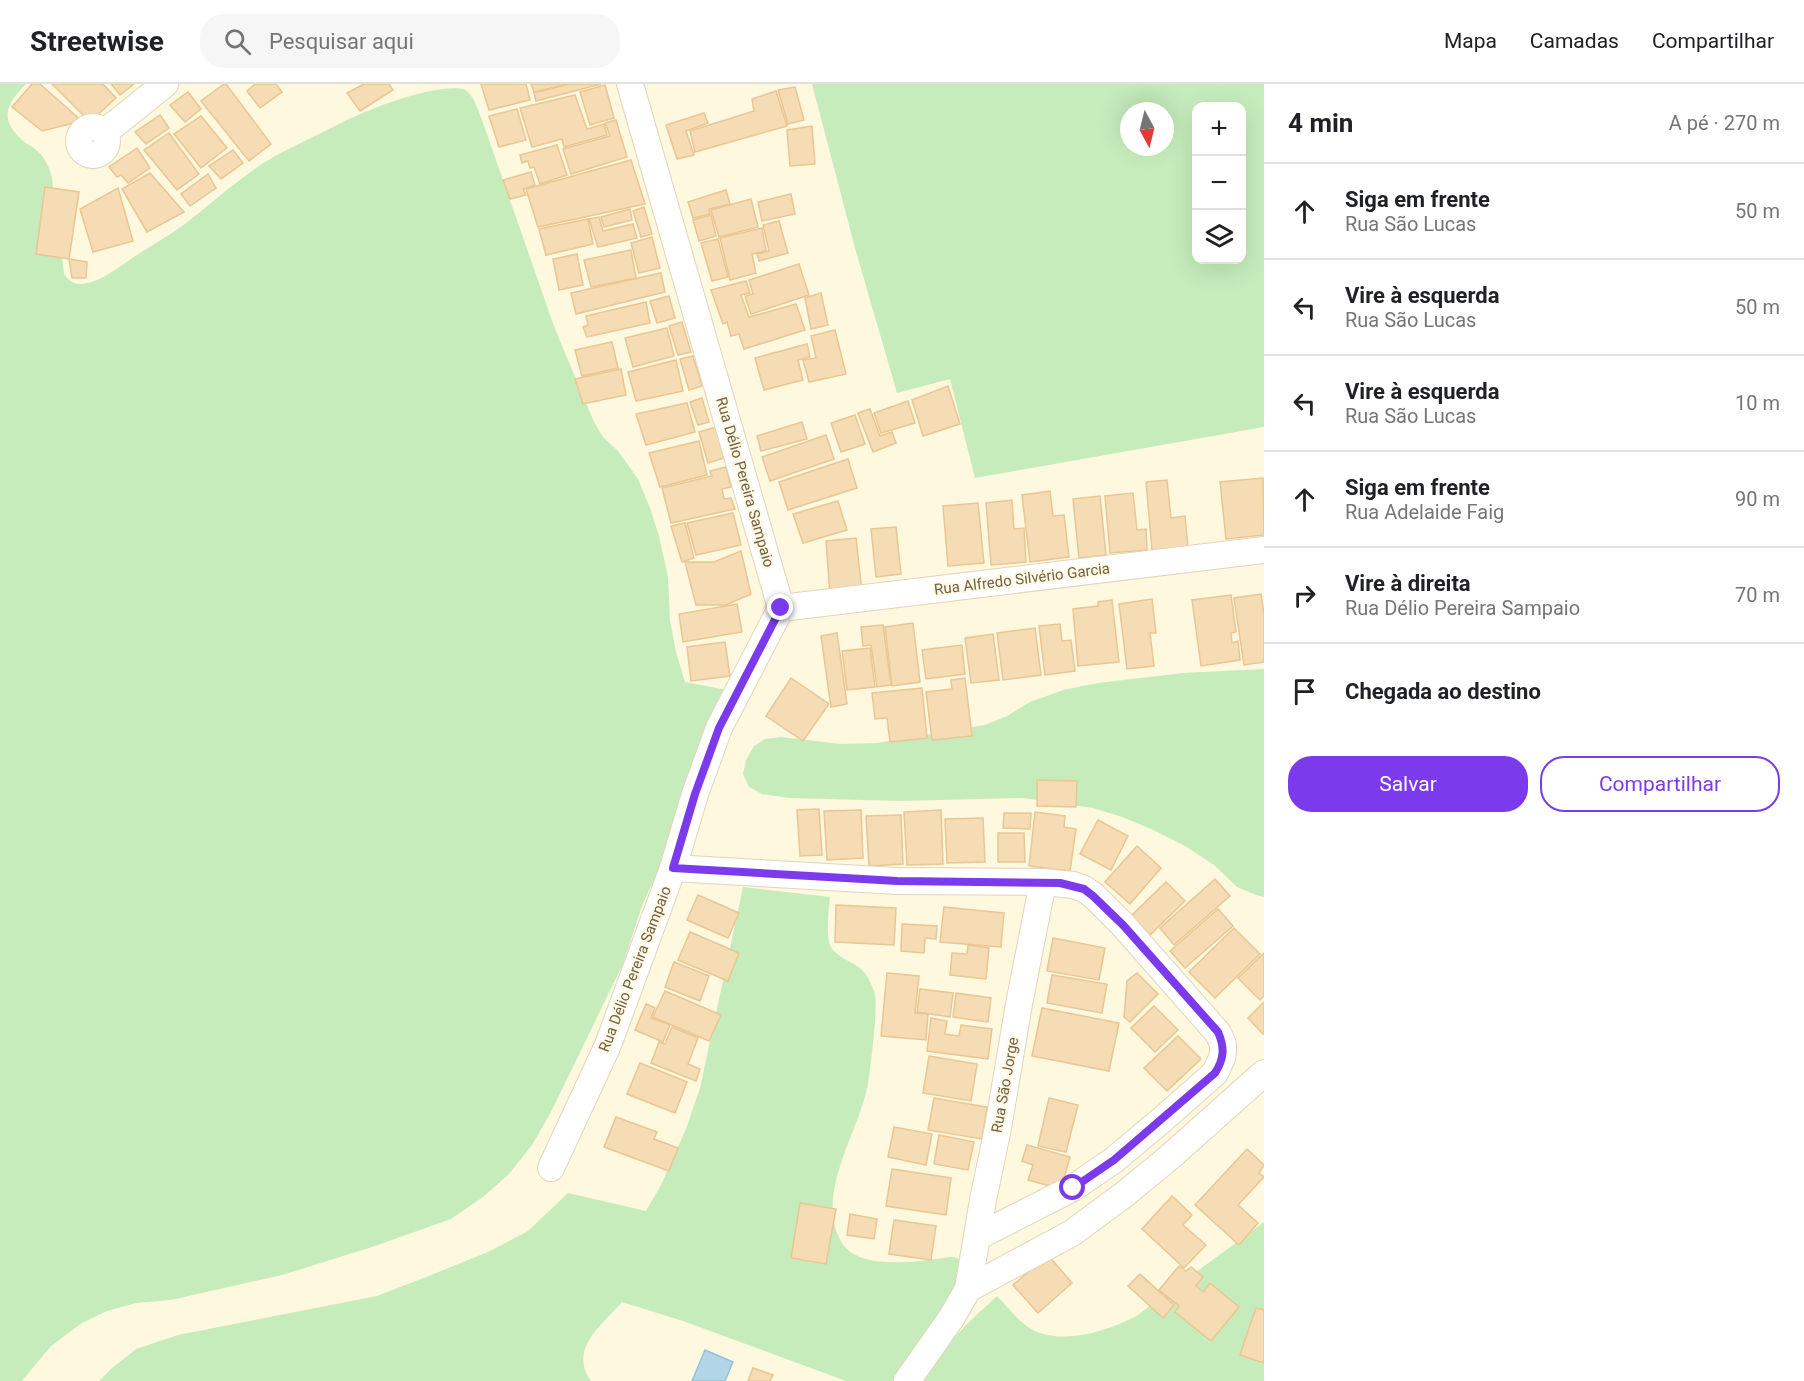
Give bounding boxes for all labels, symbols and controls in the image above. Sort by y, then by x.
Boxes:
search box [200,14,620,68]
text: Streetwise [30,25,164,58]
icon: search [221,25,254,58]
text: Pesquisar aqui [269,29,414,54]
text: Mapa [1444,29,1497,53]
text: Camadas [1530,29,1619,53]
text: Compartilhar [1652,29,1774,53]
north arrow [1120,102,1174,156]
map controls [1192,102,1246,264]
button: + [1192,102,1246,156]
text: 4 min [1288,108,1353,138]
text: A pé · 270 m [1669,111,1780,135]
button: − [1192,156,1246,210]
text: Siga em frente [1345,187,1490,212]
icon: ahead [1288,195,1321,228]
text: 50 m [1735,199,1780,223]
button: layers [1192,210,1246,264]
text: Rua São Lucas [1345,212,1476,236]
text: Vire à esquerda [1345,283,1499,308]
icon: left [1288,291,1321,324]
text: 50 m [1735,295,1780,319]
text: Rua São Lucas [1345,308,1476,332]
text: Vire à esquerda [1345,379,1499,404]
icon: left [1288,387,1321,420]
text: 10 m [1735,391,1780,415]
street label: Rua Délio Pereira Sampaio [712,395,778,569]
text: Rua São Lucas [1345,404,1476,428]
text: Siga em frente [1345,475,1490,500]
icon: ahead [1288,483,1321,516]
text: 90 m [1735,487,1780,511]
text: Rua Adelaide Faig [1345,500,1504,524]
street label: Rua Alfredo Silvério Garcia [933,559,1111,599]
text: Vire à direita [1345,571,1471,596]
icon: right [1288,579,1321,612]
text: 70 m [1735,583,1780,607]
route end [767,594,793,620]
text: Rua Délio Pereira Sampaio [1345,596,1580,620]
icon: arrive [1288,675,1321,708]
text: Chegada ao destino [1345,679,1541,704]
button: Salvar [1288,756,1528,812]
button: Compartilhar [1540,756,1780,812]
street label: Rua Délio Pereira Sampaio [595,883,675,1055]
street label: Rua São Jorge [988,1036,1022,1134]
route start [1059,1174,1085,1200]

